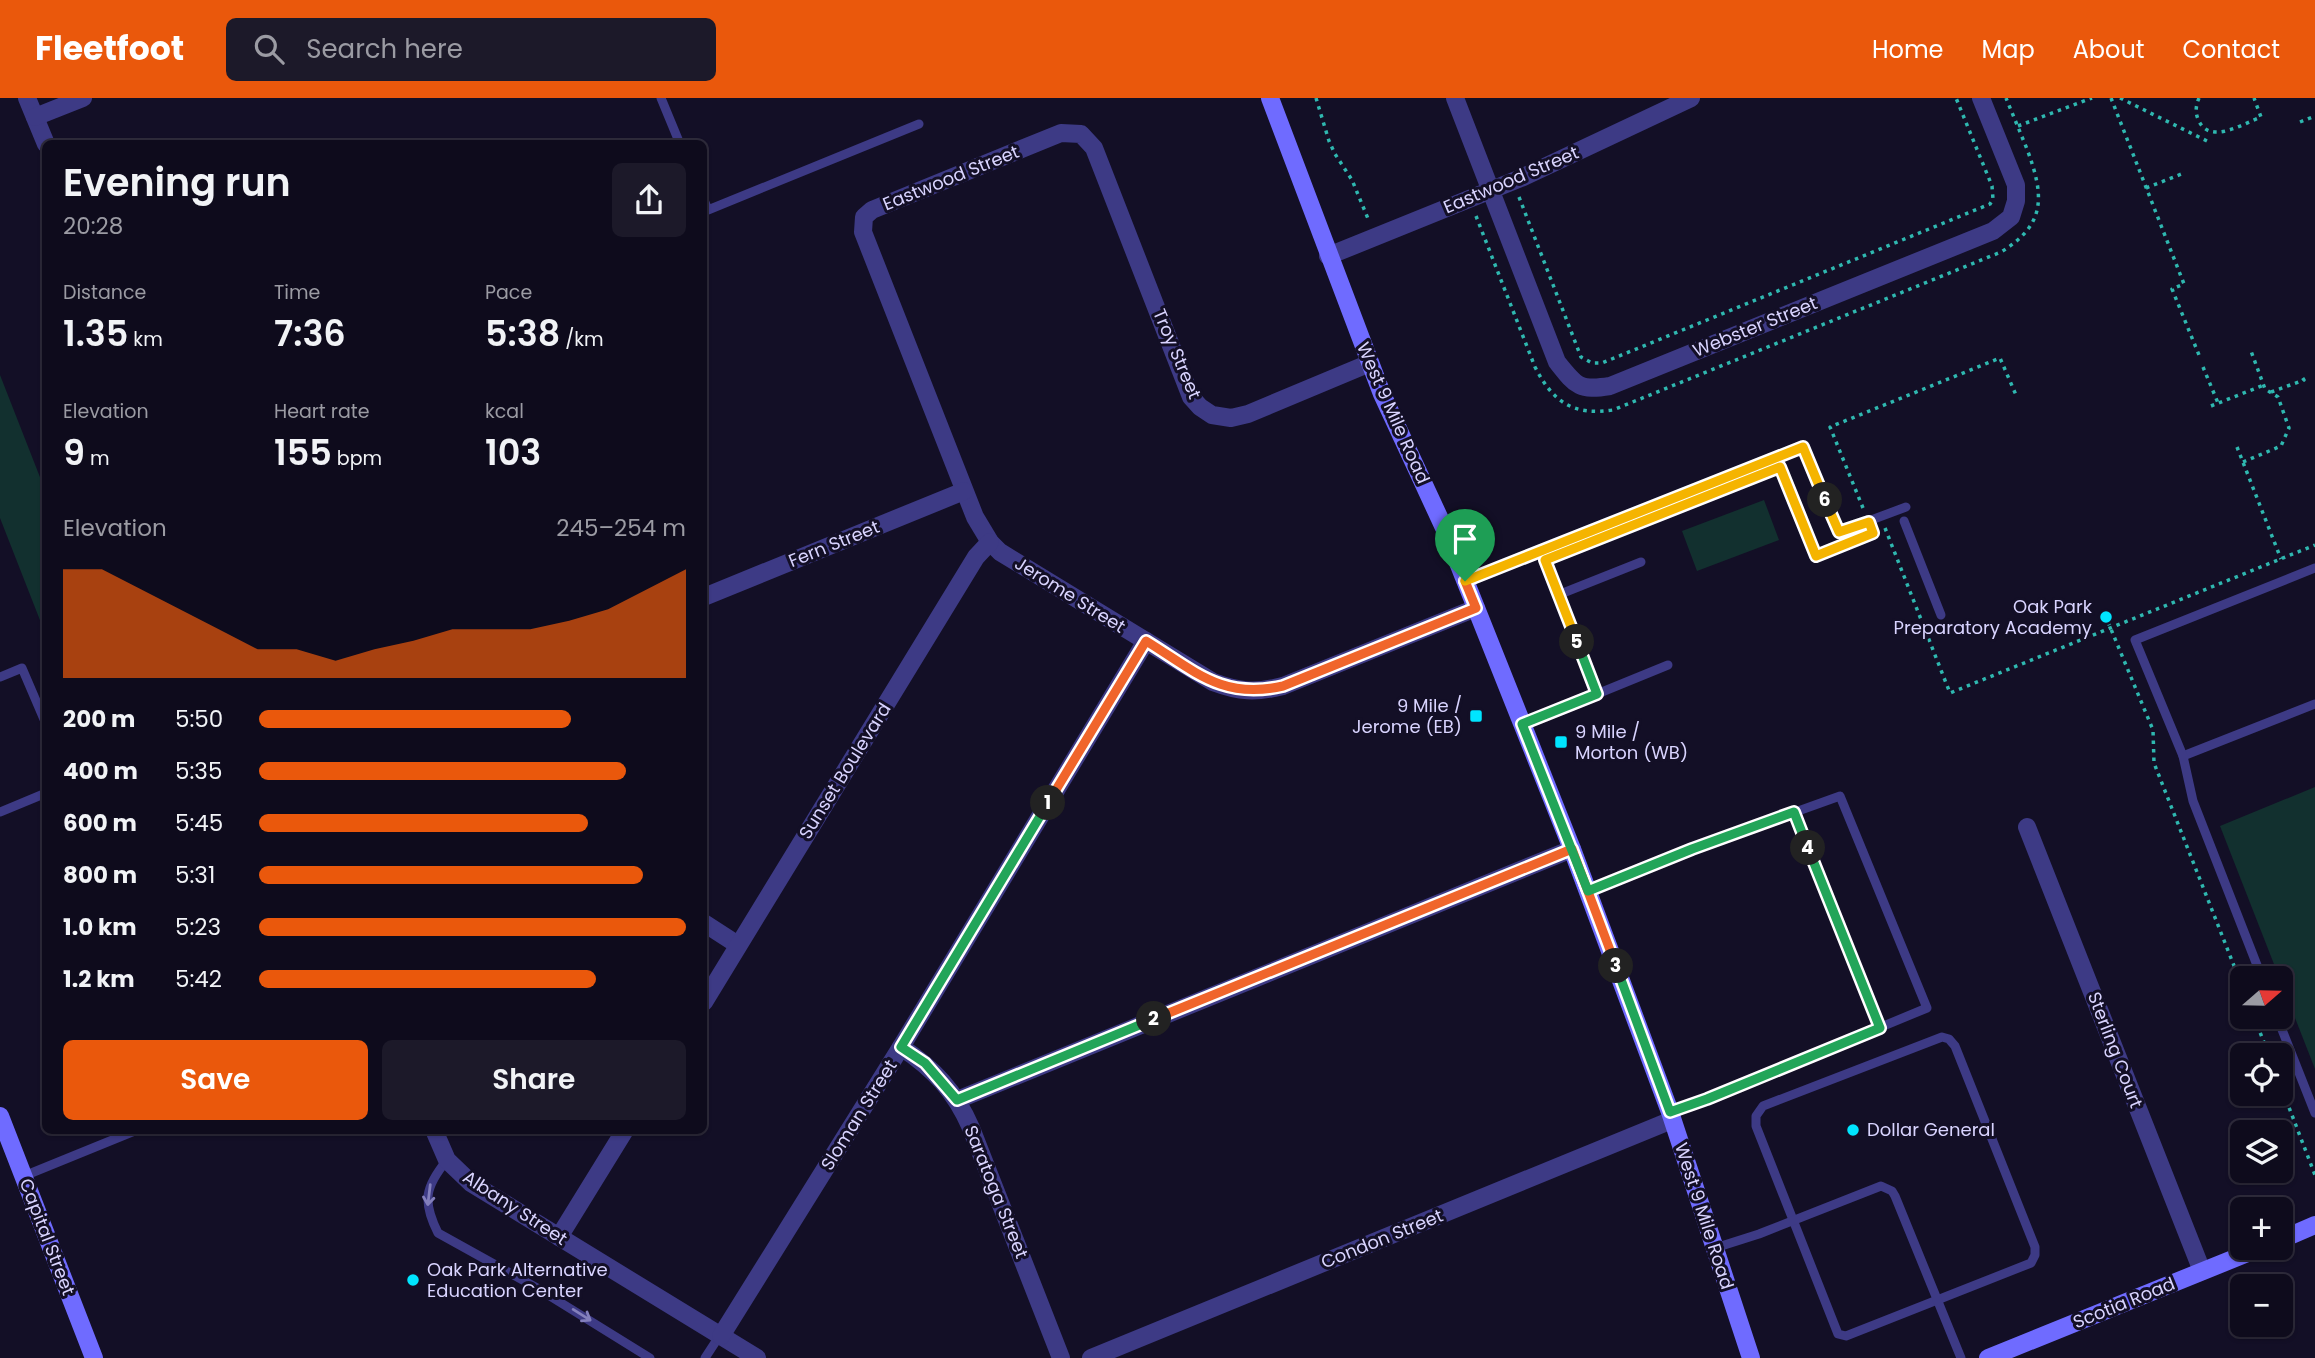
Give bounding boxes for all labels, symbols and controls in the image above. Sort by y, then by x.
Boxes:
search box [226,18,716,81]
text: Fleetfoot [35,25,184,72]
icon: search [250,30,288,68]
text: Search here [306,31,463,67]
text: Home [1872,33,1944,66]
text: Map [1982,33,2035,66]
text: About [2073,33,2144,66]
text: Contact [2182,33,2280,66]
street label: Eastwood Street [879,139,1023,216]
street label: Eastwood Street [1439,140,1582,219]
text: Evening run [63,156,291,209]
button: share [612,163,686,237]
text: 20:28 [63,210,123,242]
text: Distance [63,279,146,306]
text: Time [274,279,320,306]
text: Pace [485,279,532,306]
street label: Webster Street [1689,290,1821,363]
street label: Troy Street [1147,305,1208,403]
text: 1.35 [63,309,128,358]
text: 7:36 [274,309,346,358]
text: 5:38 [485,309,560,358]
text: km [128,326,163,353]
text: /km [560,326,604,353]
street label: West 9 Mile Road [1351,338,1436,488]
text: Elevation [63,398,149,425]
text: Heart rate [274,398,369,425]
text: kcal [485,398,524,425]
text: 9 [63,428,85,477]
text: 155 [274,428,332,477]
text: 103 [485,428,541,477]
text: m [85,445,110,472]
text: bpm [332,445,382,472]
pin: 6 [1808,482,1842,518]
text: 6 [1818,486,1831,513]
pin [1435,509,1495,581]
text: Elevation [63,512,167,544]
text: 245–254 m [556,512,686,544]
street label: Fern Street [785,514,883,573]
icon: arrive [1446,520,1484,558]
street label: Jerome Street [1010,551,1130,639]
place label: Oak Park Preparatory Academy [1894,594,2093,640]
marker: Oak Park Preparatory Academy [2098,609,2114,625]
pin: 5 [1560,624,1594,660]
text: 5 [1570,628,1583,655]
place label: 9 Mile / Jerome (EB) [1352,693,1462,739]
street label: Sunset Boulevard [793,698,897,844]
text: 200 m [63,703,135,735]
text: 5:50 [175,703,223,735]
marker: 9 Mile / Jerome (EB) [1468,708,1484,724]
place label: 9 Mile / Morton (WB) [1575,719,1688,765]
marker: 9 Mile / Morton (WB) [1553,734,1569,750]
text: 400 m [63,755,138,787]
text: 5:35 [175,755,222,787]
pin: 1 [1030,786,1066,820]
text: 1 [1044,789,1051,816]
text: 600 m [63,807,137,839]
text: 5:45 [175,807,223,839]
pin: 4 [1790,830,1826,866]
text: 4 [1801,834,1814,861]
text: 800 m [63,859,137,891]
text: 5:31 [175,859,215,891]
text: 1.0 km [63,911,137,943]
text: 5:23 [175,911,221,943]
pin: 3 [1598,948,1634,984]
text: 3 [1610,952,1621,979]
text: 1.2 km [63,963,135,995]
text: 5:42 [175,963,222,995]
north arrow [2230,966,2292,1029]
map controls [2230,966,2293,1337]
street label: Sterling Court [2082,988,2149,1112]
pin: 2 [1136,1002,1172,1037]
text: 2 [1148,1005,1159,1032]
button: Save [63,1040,368,1120]
button: Share [382,1040,686,1120]
button: locate [2230,1043,2293,1106]
street label: Sloman Street [815,1055,903,1175]
place label: Dollar General [1867,1117,1995,1142]
button: layers [2230,1120,2293,1183]
street label: Saratoga Street [958,1122,1035,1262]
marker: Dollar General [1845,1122,1861,1138]
street label: West 9 Mile Road [1669,1139,1740,1292]
street label: Albany Street [458,1164,572,1251]
street label: Capital Street [14,1175,81,1299]
one-way arrow [423,1183,436,1206]
button: + [2230,1197,2293,1260]
street label: Condon Street [1317,1203,1447,1274]
place label: Oak Park Alternative Education Center [427,1257,608,1303]
street label: Scotia Road [2069,1271,2178,1334]
marker: Oak Park Alternative Education Center [405,1272,421,1288]
button: − [2230,1274,2293,1337]
one-way arrow [572,1309,592,1323]

